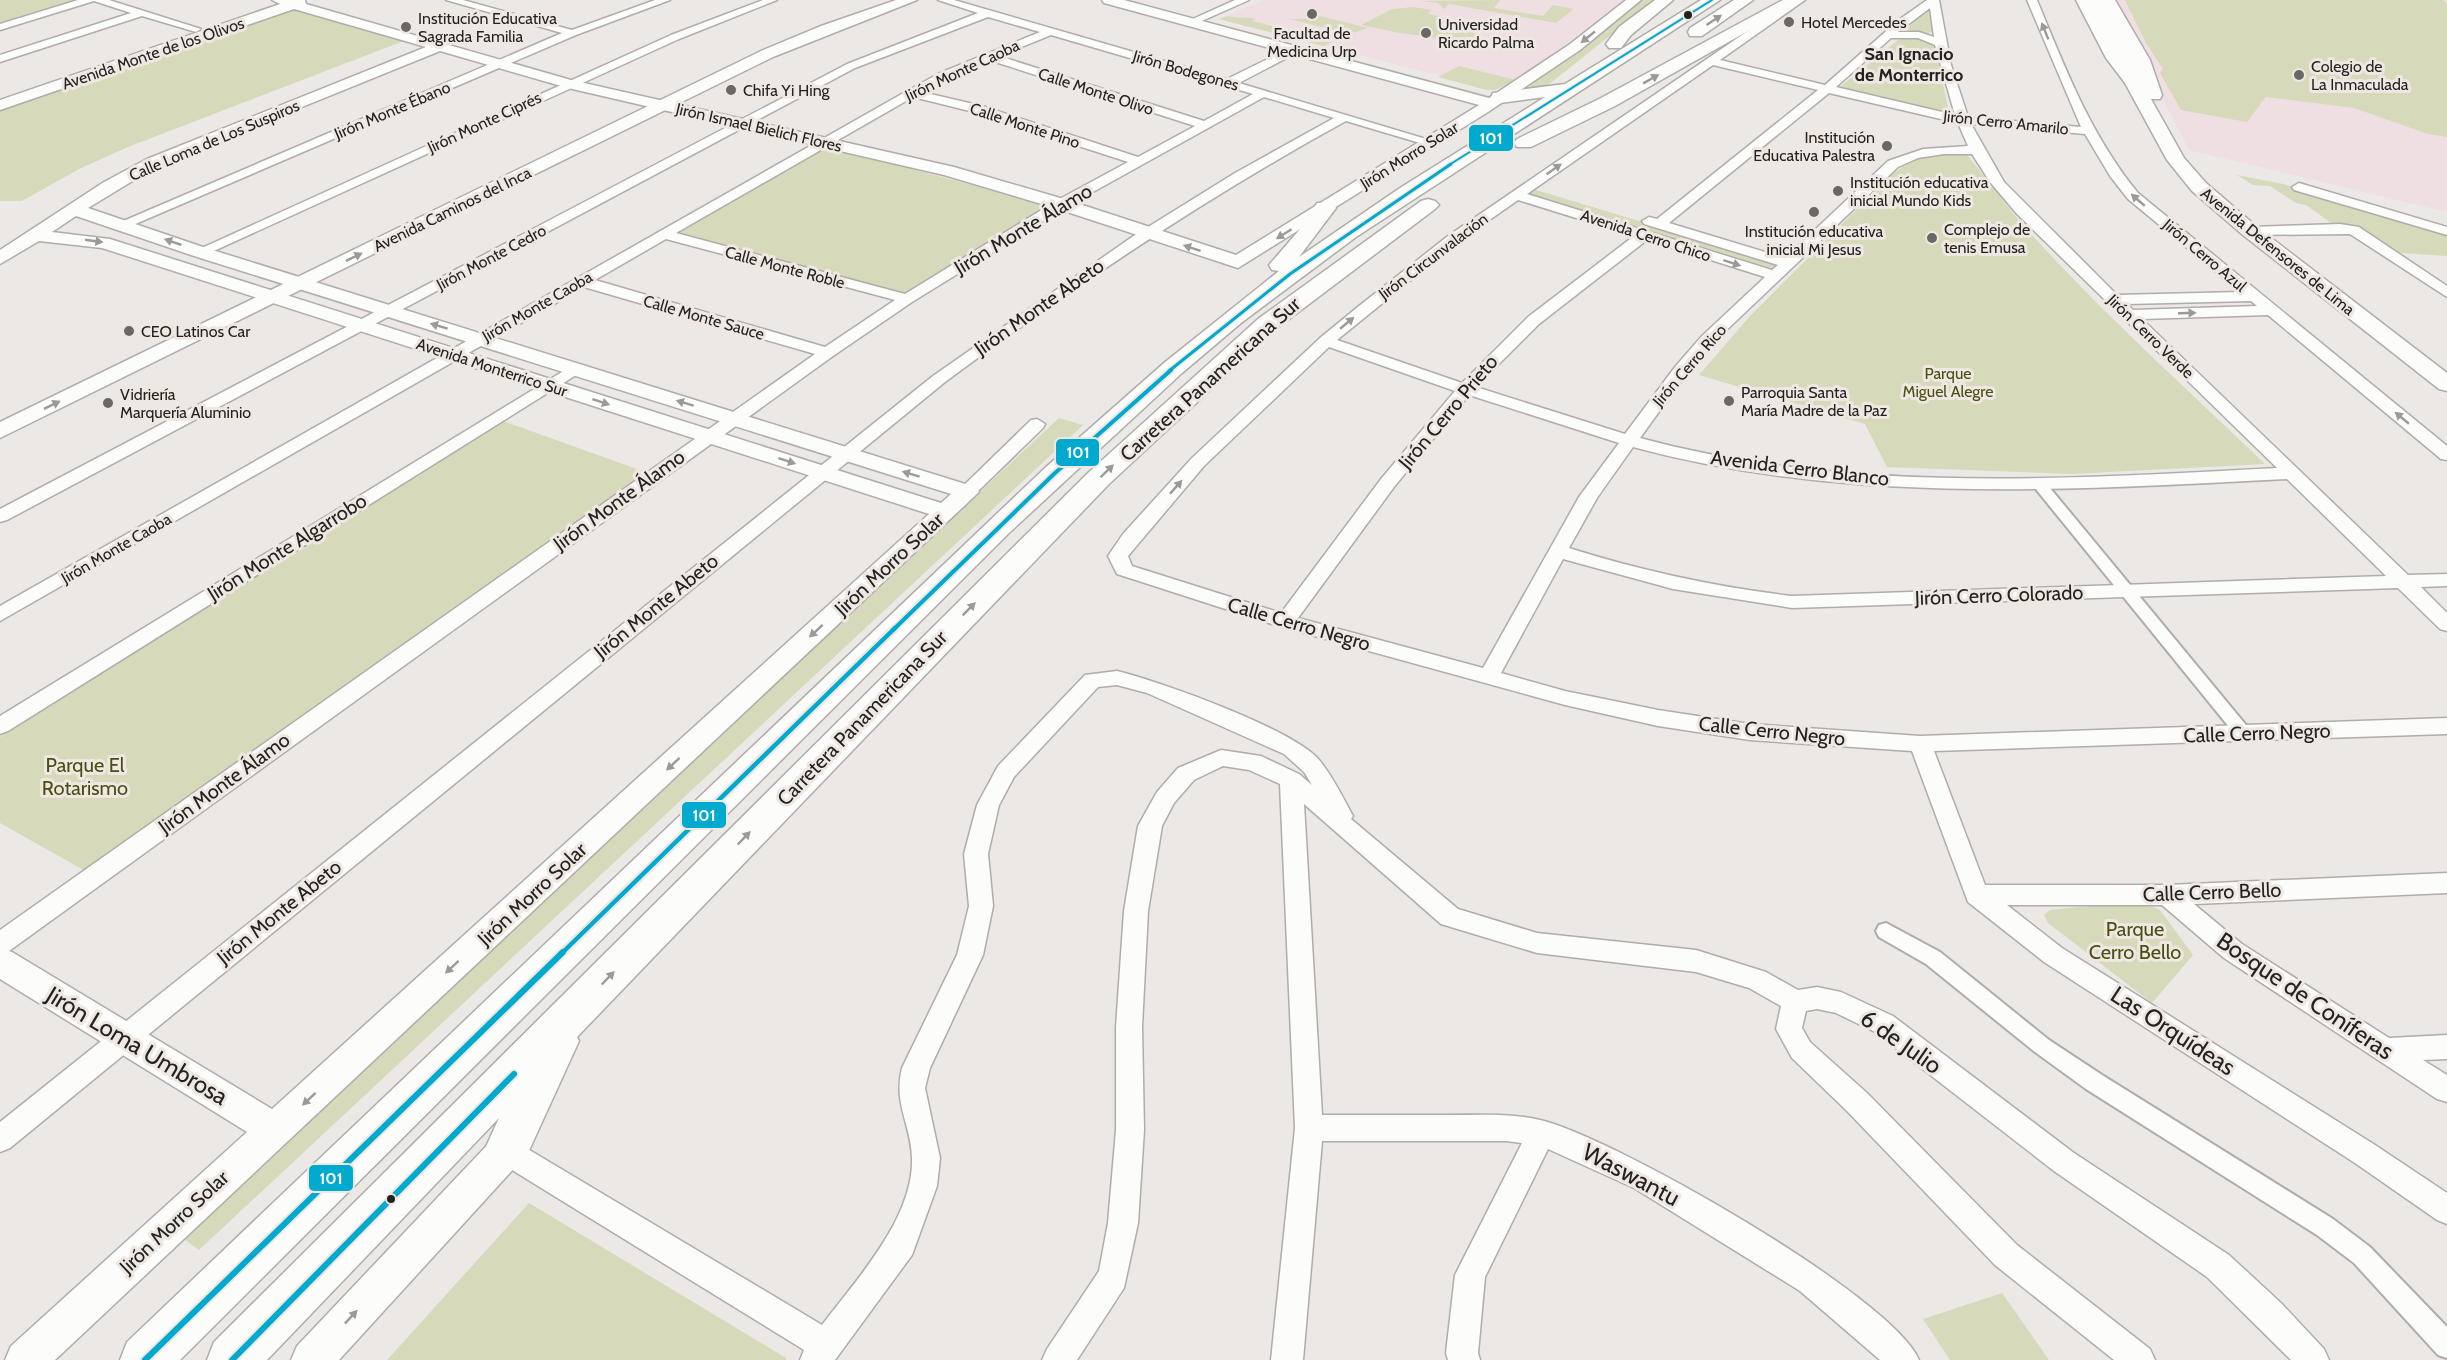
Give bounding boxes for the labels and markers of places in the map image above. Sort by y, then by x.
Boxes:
marker: Facultad de Medicina Urp [1305,7,1319,21]
place label: Institución Educativa Sagrada Familia [418,9,557,46]
unlabelled marker [1682,9,1694,21]
place label: Hotel Mercedes [1801,13,1907,32]
place label: Universidad Ricardo Palma [1438,15,1534,52]
marker: Hotel Mercedes [1782,15,1796,29]
marker: Institución Educativa Sagrada Familia [399,20,413,34]
place label: Facultad de Medicina Urp [1267,24,1357,61]
marker: Universidad Ricardo Palma [1419,26,1433,40]
place label: Colegio de La Inmaculada [2311,57,2409,94]
marker: Colegio de La Inmaculada [2292,68,2306,82]
place label: Chifa Yi Hing [743,81,831,100]
marker: Chifa Yi Hing [724,83,738,97]
place label: Institución Educativa Palestra [1753,128,1875,165]
marker: Institución Educativa Palestra [1880,139,1894,153]
place label: Institución educativa inicial Mundo Kids [1850,173,1989,210]
marker: Institución educativa inicial Mundo Kids [1831,184,1845,198]
marker: Institución educativa inicial Mi Jesus [1807,205,1821,219]
place label: Complejo de tenis Emusa [1944,220,2030,257]
place label: Institución educativa inicial Mi Jesus [1745,222,1884,259]
marker: Complejo de tenis Emusa [1925,231,1939,245]
place label: CEO Latinos Car [141,322,251,341]
marker: CEO Latinos Car [122,324,136,338]
place label: Parroquia Santa María Madre de la Paz [1741,383,1888,420]
place label: Vidriería Marquería Aluminio [120,385,251,422]
marker: Parroquia Santa María Madre de la Paz [1722,394,1736,408]
marker: Vidriería Marquería Aluminio [101,396,115,410]
unlabelled marker [385,1193,397,1205]

